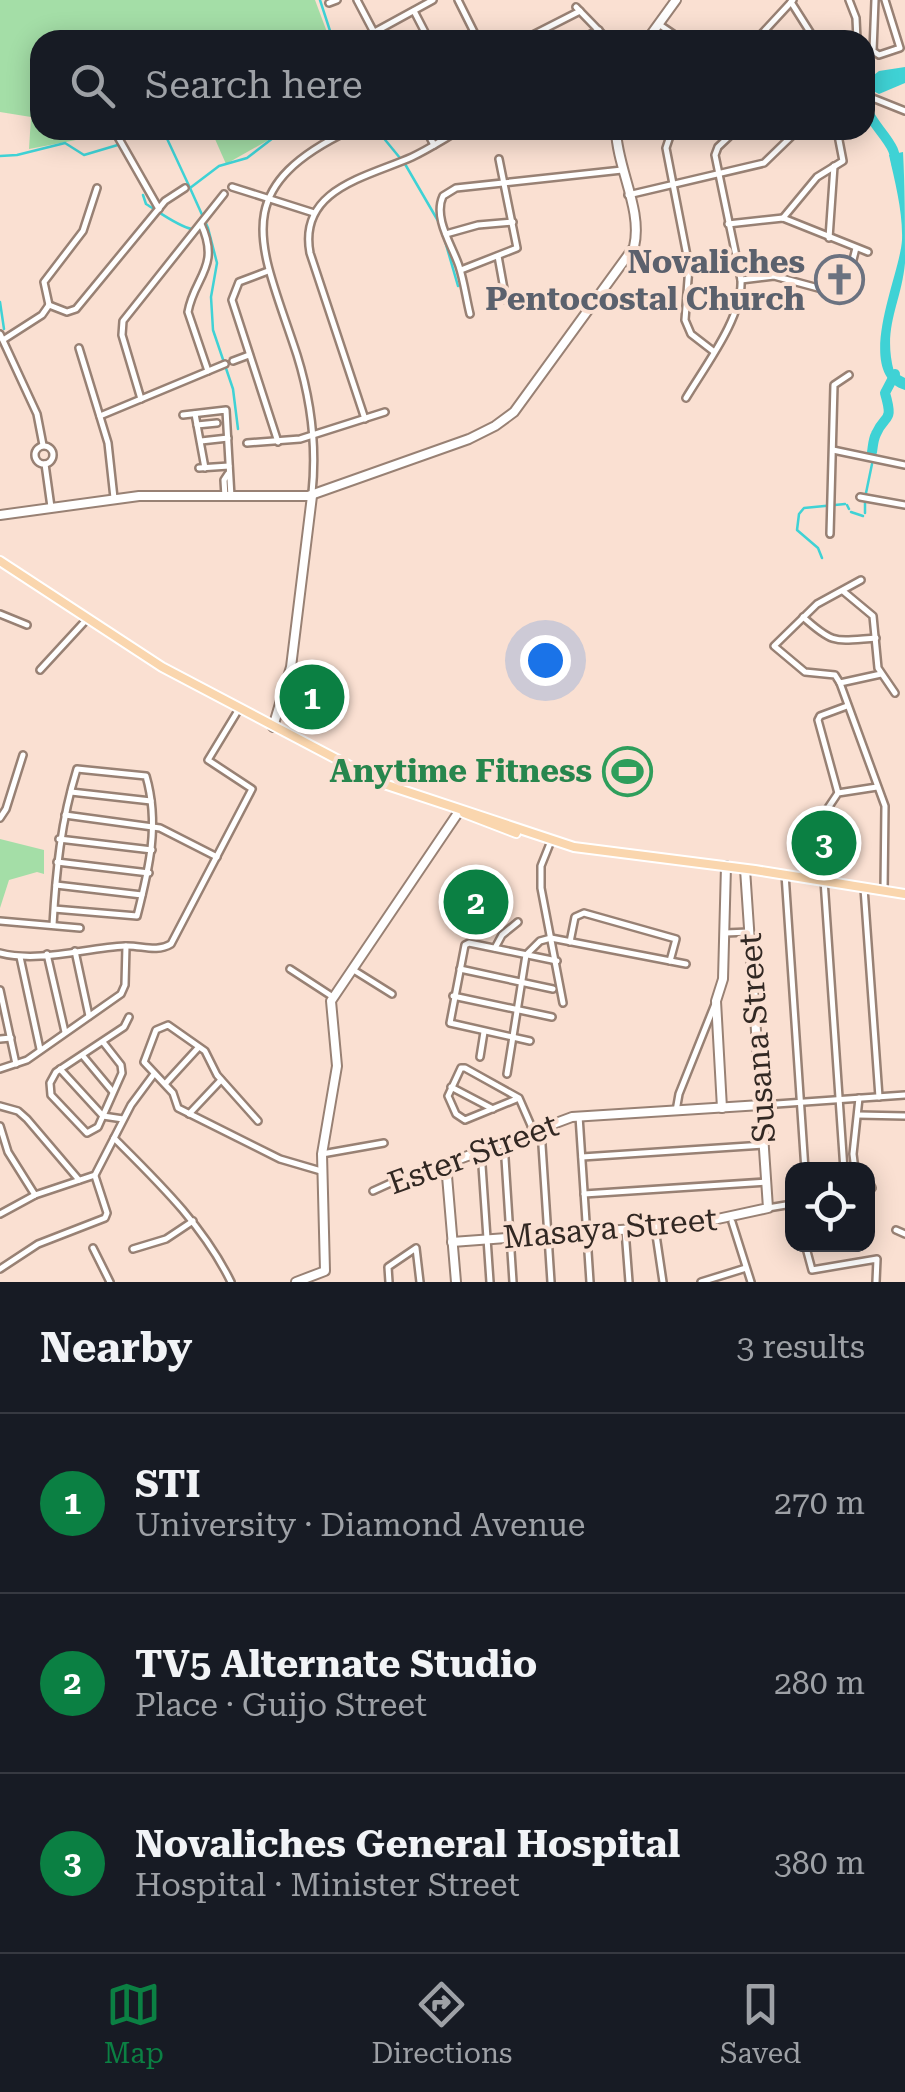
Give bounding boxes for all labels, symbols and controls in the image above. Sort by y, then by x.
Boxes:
search box [30,30,875,140]
icon: search [65,58,120,113]
text: Search here [145,63,363,107]
place label: Novaliches Pentocostal Church [485,243,805,318]
church icon: Novaliches Pentocostal Church [814,254,866,306]
your location [520,635,571,686]
pin: 1 [280,660,344,734]
sports icon: Anytime Fitness [601,745,653,797]
place label: Anytime Fitness [329,752,592,790]
pin: 3 [792,806,856,880]
pin: 2 [444,864,508,940]
street label: Susana Street [731,932,783,1144]
street label: Ester Street [383,1106,563,1202]
map controls [785,1162,875,1252]
button: locate [785,1162,875,1252]
street label: Masaya Street [501,1200,719,1256]
text: Nearby [40,1323,192,1372]
text: 3 results [737,1328,865,1366]
text: STI [135,1462,200,1506]
text: 1 [64,1484,81,1522]
text: 270 m [774,1484,865,1522]
text: University · Diamond Avenue [135,1506,585,1544]
text: TV5 Alternate Studio [135,1642,537,1686]
text: 2 [64,1664,81,1702]
text: 280 m [774,1664,865,1702]
text: Place · Guijo Street [135,1686,427,1724]
text: Novaliches General Hospital [135,1822,680,1866]
text: 3 [64,1844,81,1882]
text: 380 m [774,1844,865,1882]
text: Hospital · Minister Street [135,1866,520,1904]
tab: Map [104,1977,164,2070]
tab: Directions [371,1977,512,2070]
tab: Saved [720,1977,801,2070]

